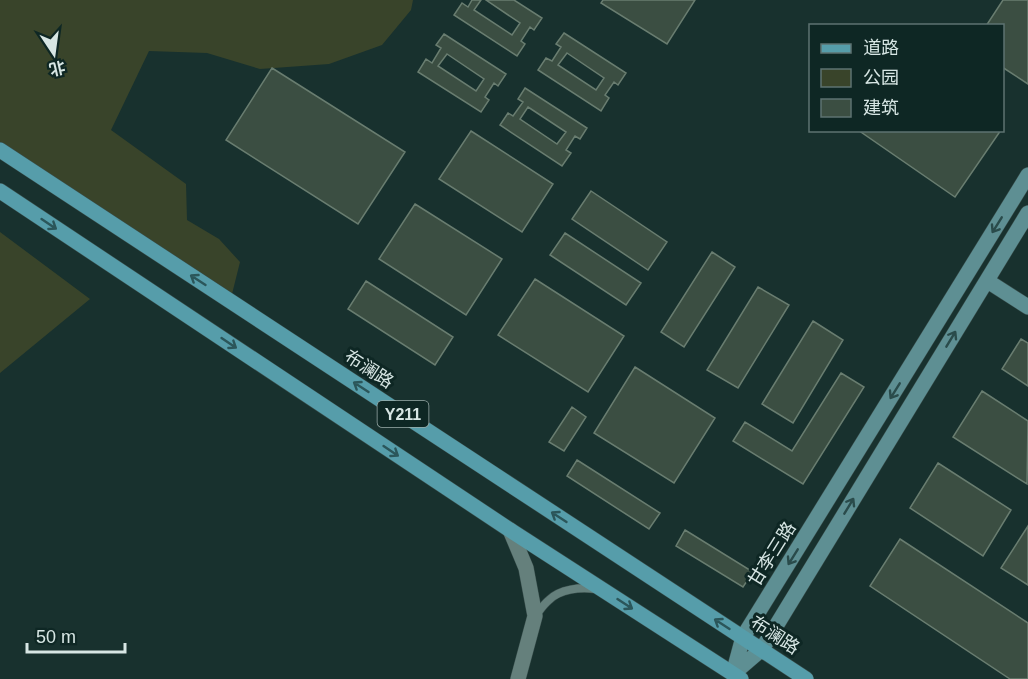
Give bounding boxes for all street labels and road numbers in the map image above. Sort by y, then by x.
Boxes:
street label: 布澜路 [341,346,397,392]
road number: Y211 [378,401,428,427]
street label: 甘李三路 [744,518,800,590]
street label: 布澜路 [747,612,803,658]

